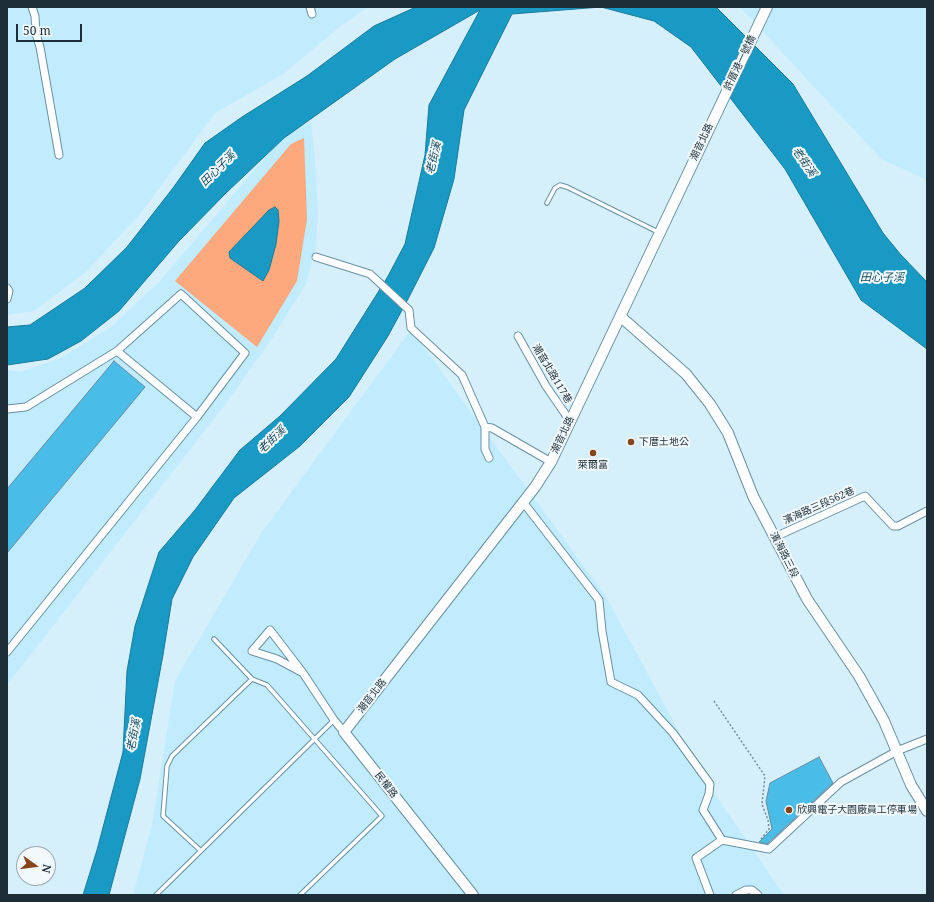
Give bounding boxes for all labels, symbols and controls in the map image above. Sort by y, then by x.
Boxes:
scale bar [18,16,84,42]
text: 50 m [23,22,51,39]
street label: 許厝港一號橋 [721,33,759,93]
street label: 潮音北路 [688,121,716,163]
water label: 老街溪 [424,140,444,176]
water label: 老街溪 [789,145,819,179]
water label: 田心子溪 [198,149,238,189]
water label: 田心子溪 [860,271,904,285]
street label: 潮音北路117巷 [530,342,574,406]
street label: 潮音北路 [549,414,577,456]
water label: 老街溪 [256,424,288,456]
place label: 下厝土地公 [639,436,689,448]
marker: 下厝土地公 [626,437,636,447]
marker: 萊爾富 [588,448,598,458]
place label: 萊爾富 [578,459,608,471]
street label: 濱海路三段562巷 [781,485,857,527]
street label: 濱海路三段 [767,530,801,580]
street label: 潮音北路 [355,677,389,715]
water label: 老街溪 [124,718,144,752]
street label: 民權路 [372,769,400,801]
place label: 欣興電子大園廠員工停車場 [797,804,917,816]
marker: 欣興電子大園廠員工停車場 [784,805,794,815]
north arrow [16,846,56,886]
text: N [39,863,55,875]

